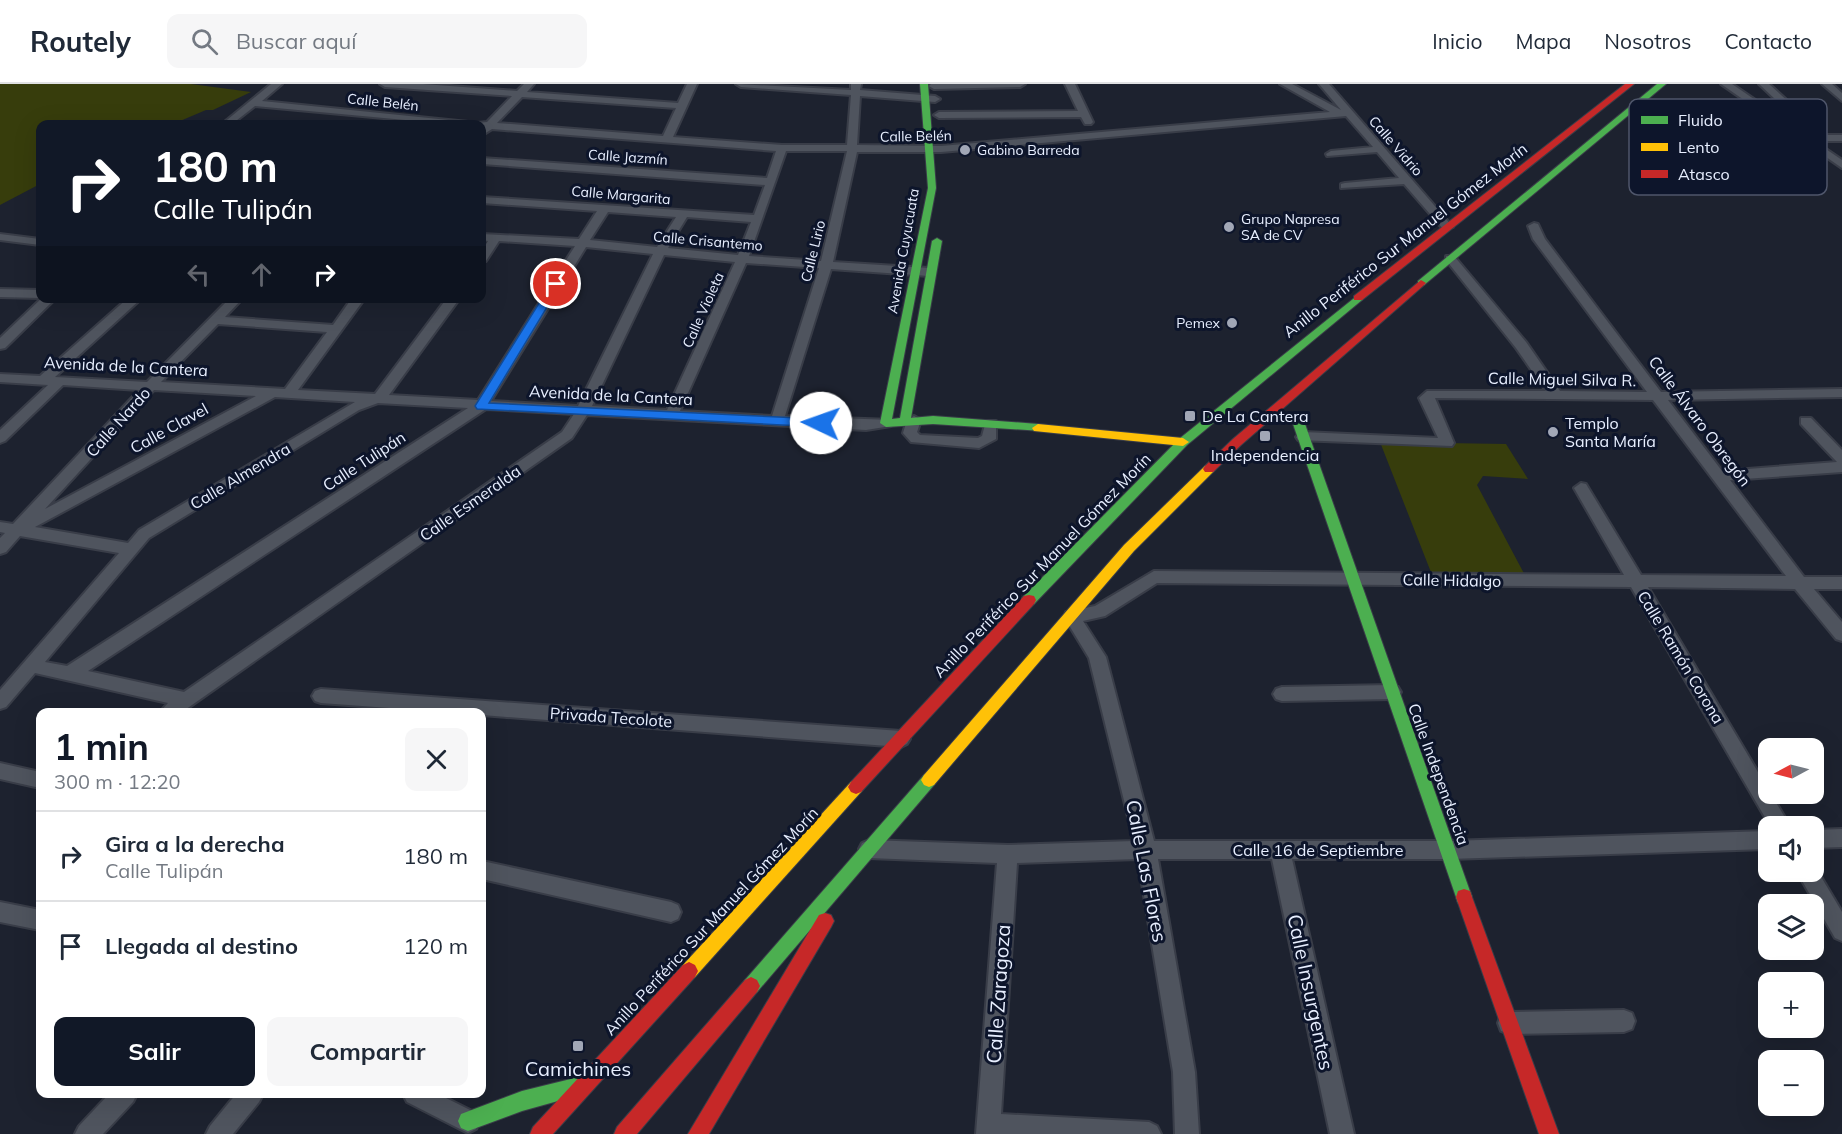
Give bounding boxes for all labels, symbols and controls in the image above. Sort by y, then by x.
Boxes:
search box [167,14,587,68]
text: Routely [30,24,131,59]
icon: search [188,25,221,58]
text: Buscar aquí [236,27,357,55]
text: Inicio [1432,28,1482,54]
text: Mapa [1515,28,1571,54]
text: Nosotros [1604,28,1691,54]
text: Contacto [1724,28,1812,54]
street label: Calle Belén [346,89,420,115]
legend [1629,99,1827,195]
text: Fluido [1678,110,1723,130]
street label: Calle Vidrio [1365,112,1427,180]
street label: Calle Belén [880,126,952,146]
text: Lento [1678,137,1719,157]
street label: Anillo Periférico Sur Manuel Gómez Morín [1279,138,1531,342]
text: 180 m [153,140,278,193]
place label: Gabino Barreda [977,141,1080,159]
marker: Gabino Barreda [958,143,972,157]
icon: right [54,144,132,222]
street label: Calle Jazmín [588,145,668,169]
text: Atasco [1678,164,1730,184]
street label: Calle Margarita [571,182,671,208]
street label: Avenida Cuyucuata [883,187,923,315]
text: Calle Tulipán [153,192,313,226]
place label: Grupo Napresa SA de CV [1241,210,1340,244]
street label: Calle Lirio [797,218,829,284]
marker: Grupo Napresa SA de CV [1222,220,1236,234]
street label: Calle Crisantemo [652,227,764,255]
icon: left [182,258,215,291]
icon: ahead [245,258,278,291]
icon: right [308,258,341,291]
pin [530,258,581,309]
icon: arrive [539,267,572,300]
street label: Calle Violeta [678,269,728,351]
place label: Pemex [1176,314,1221,332]
marker: Pemex [1225,316,1239,330]
street label: Avenida de la Cantera [43,352,209,380]
street label: Calle Álvaro Obregón [1645,352,1755,490]
street label: Calle Miguel Silva R. [1488,368,1636,390]
street label: Avenida de la Cantera [528,381,694,409]
street label: Calle Nardo [82,383,154,461]
position arrow [789,391,853,455]
street label: Calle Clavel [127,398,211,458]
place label: De La Cantera [1202,406,1309,426]
marker: De La Cantera [1183,409,1197,423]
place label: Templo Santa María [1565,413,1656,451]
marker: Templo Santa María [1546,425,1560,439]
street label: Calle Tulipán [319,427,409,495]
marker: Independencia [1258,429,1272,443]
street label: Calle Almendra [186,438,294,514]
place label: Independencia [1211,445,1319,465]
street label: Anillo Periférico Sur Manuel Gómez Morín [929,449,1155,681]
street label: Calle Esmeralda [415,461,525,545]
street label: Calle Hidalgo [1403,569,1501,591]
street label: Calle Ramón Corona [1633,587,1729,727]
street label: Calle Independencia [1404,700,1474,848]
street label: Privada Tecolote [549,703,673,731]
text: 1 min [54,724,149,769]
button: close [405,728,468,791]
north arrow [1758,738,1824,804]
map controls [1758,738,1824,1116]
text: 300 m · 12:20 [54,769,180,794]
street label: Calle Las Flores [1121,798,1173,944]
street label: Anillo Periférico Sur Manuel Gómez Morín [600,803,822,1039]
button: sound [1758,816,1824,882]
text: Gira a la derecha [105,830,285,858]
icon: right [54,840,87,873]
street label: Calle 16 de Septiembre [1233,840,1404,860]
text: 180 m [403,842,468,870]
text: Calle Tulipán [105,858,223,883]
button: layers [1758,894,1824,960]
street label: Calle Insurgentes [1282,912,1340,1072]
street label: Calle Zaragoza [981,924,1015,1064]
icon: arrive [54,930,87,963]
text: Llegada al destino [105,932,298,960]
text: 120 m [403,932,468,960]
button: + [1758,972,1824,1038]
button: Salir [54,1017,255,1086]
button: Compartir [267,1017,468,1086]
marker: Camichines [571,1039,585,1053]
button: − [1758,1050,1824,1116]
place label: Camichines [525,1056,631,1081]

